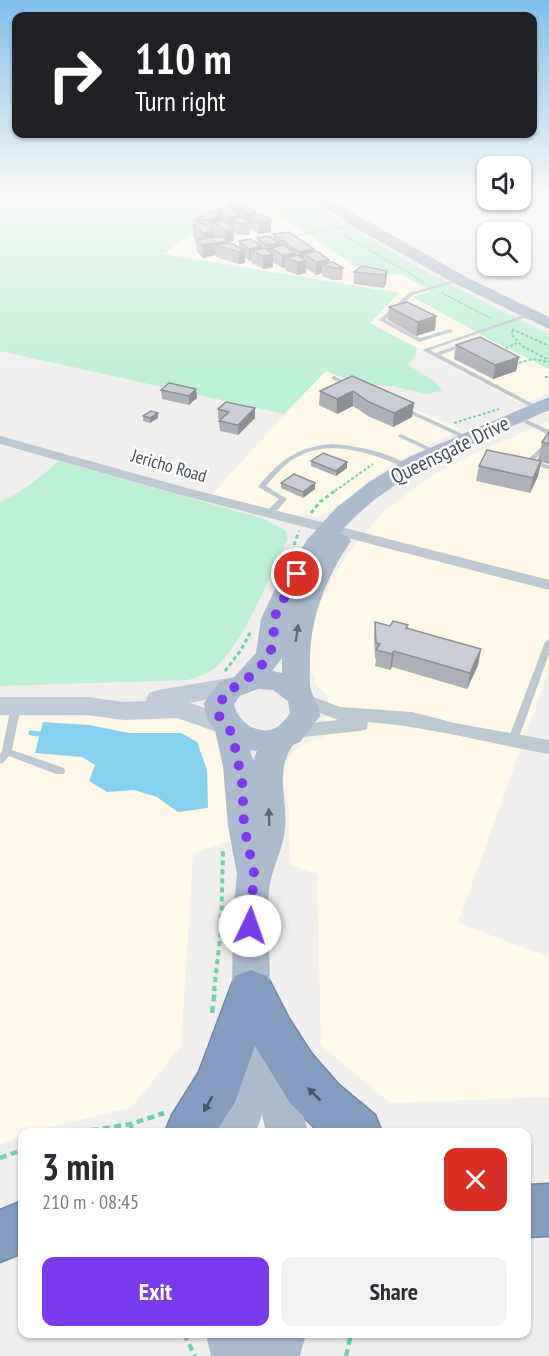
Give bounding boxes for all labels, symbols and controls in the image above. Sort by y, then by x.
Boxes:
text: 110 m [135,31,232,86]
icon: right [36,36,114,114]
text: Turn right [135,84,226,118]
map controls [477,156,531,276]
button: sound [477,156,531,210]
button: search [477,222,531,276]
street label: Queensgate Drive [386,409,513,490]
street label: Jericho Road [128,444,209,487]
pin [271,548,322,599]
icon: arrive [280,557,313,590]
one-way arrow [293,623,302,642]
one-way arrow [264,808,273,827]
position arrow [218,894,282,958]
one-way arrow [307,1087,321,1102]
one-way arrow [203,1095,213,1112]
text: 3 min [42,1143,115,1190]
button: close [444,1148,507,1211]
text: 210 m · 08:45 [42,1189,139,1215]
button: Exit [42,1257,269,1326]
button: Share [281,1257,507,1326]

